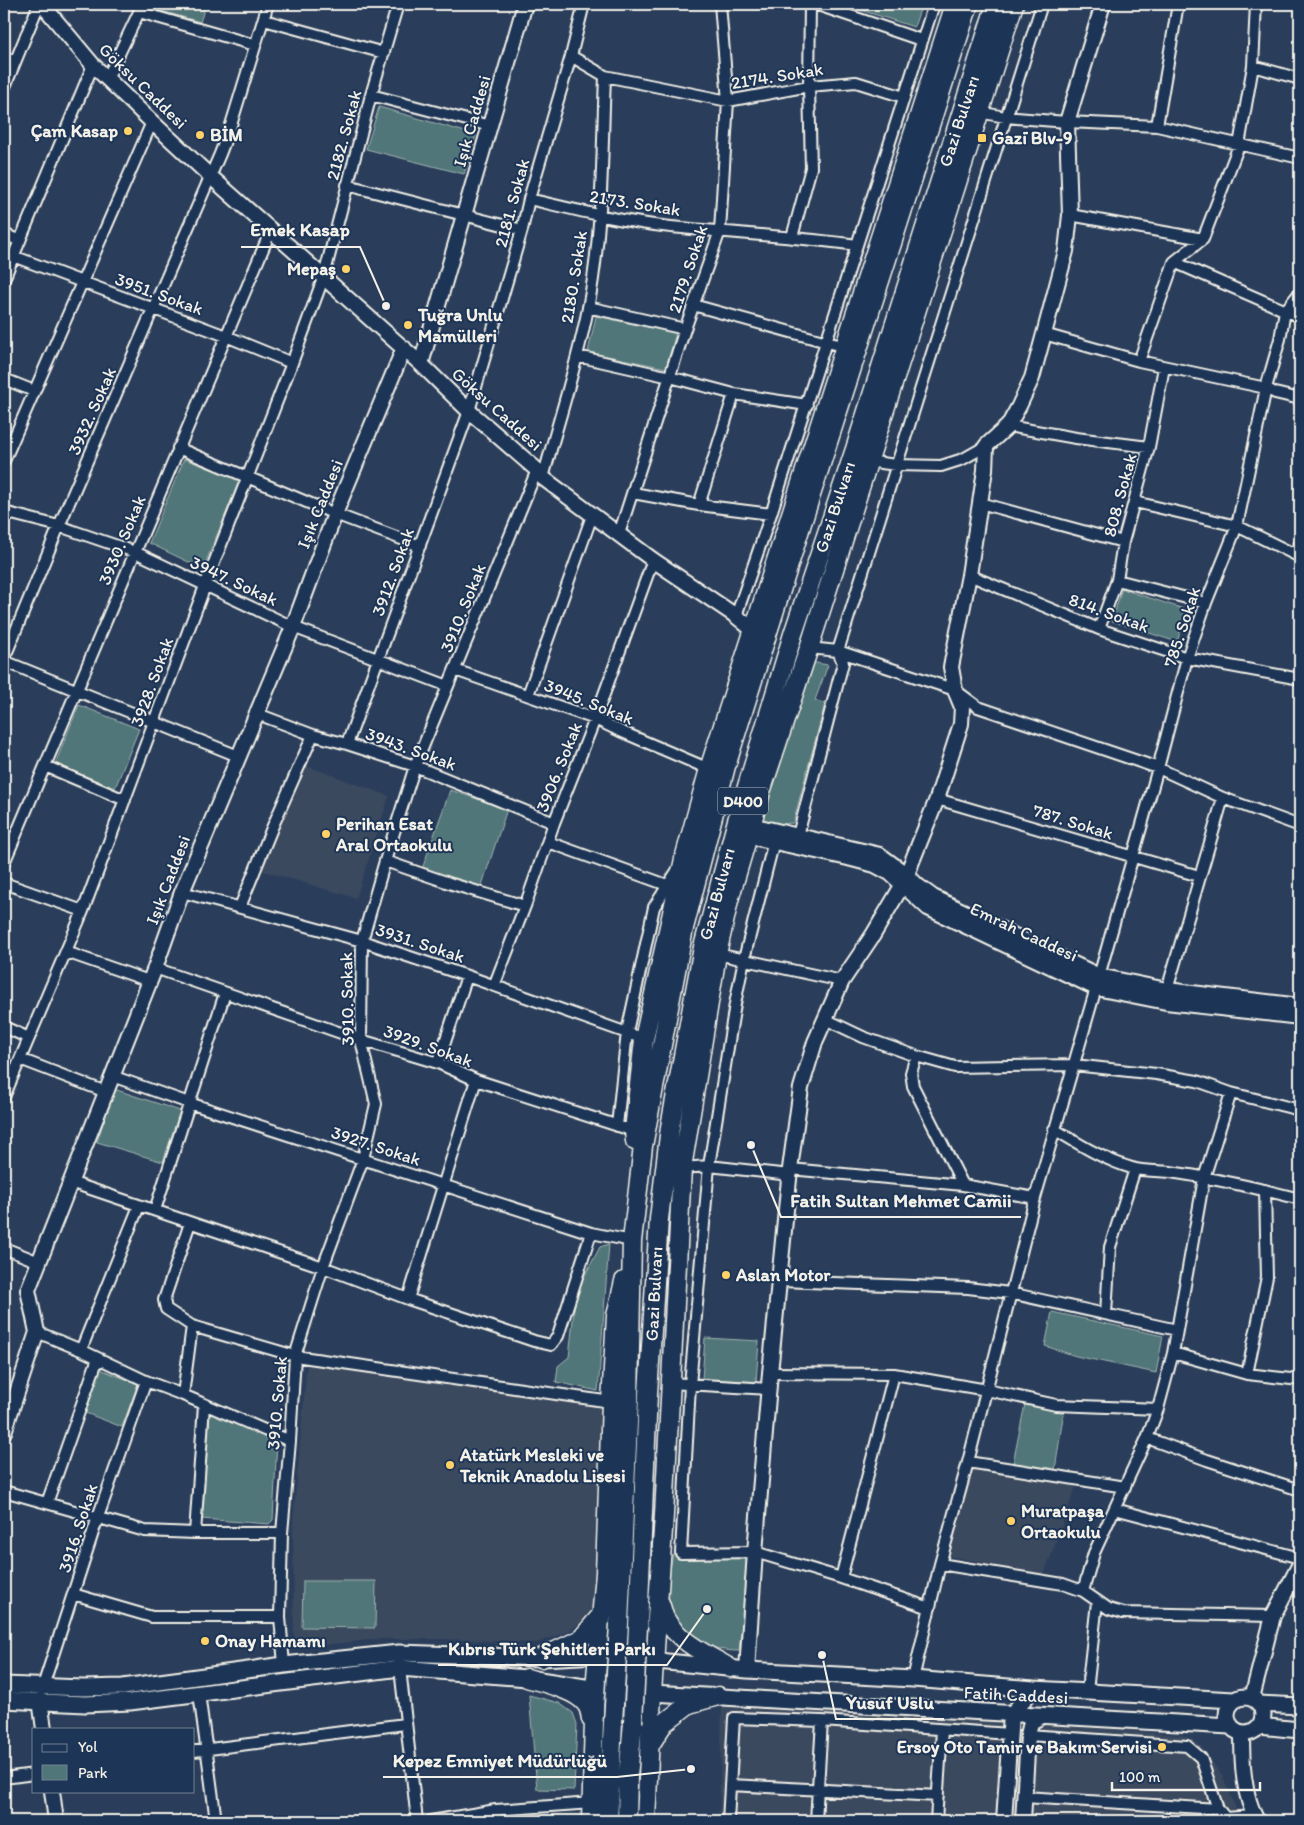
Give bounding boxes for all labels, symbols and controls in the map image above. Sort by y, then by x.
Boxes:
street label: Göksu Caddesi [94,38,192,134]
street label: 2174. Sokak [729,58,825,94]
street label: Işık Caddesi [448,73,496,169]
street label: Gazi Bulvarı [934,73,984,169]
street label: 2182. Sokak [321,88,367,182]
place label: Çam Kasap [31,120,118,142]
place label: BİM [210,124,243,146]
marker: Çam Kasap [122,125,134,137]
place label: Gazi̇ Blv-9 [992,127,1073,149]
marker: BİM [194,129,206,141]
marker: Gazi̇ Blv-9 [976,132,988,144]
street label: 2181. Sokak [490,156,534,250]
street label: 2173. Sokak [588,185,682,221]
callout: Emek Kasap [241,213,360,247]
text: Emek Kasap [250,218,350,241]
street label: 2179. Sokak [663,222,713,316]
street label: 2180. Sokak [556,229,592,325]
place label: Mepaş [287,258,336,280]
marker: Mepaş [340,263,352,275]
street label: 3951. Sokak [112,268,206,320]
place label: Tuğra Unlu Mamülleri [417,304,504,347]
marker: Tuğra Unlu Mamülleri [402,319,414,331]
street label: Göksu Caddesi [447,363,547,455]
street label: 3932. Sokak [63,364,121,458]
street label: 808. Sokak [1098,451,1142,539]
street label: Işık Caddesi [292,456,348,552]
street label: Gazi Bulvarı [810,459,860,555]
street label: 3930. Sokak [93,492,151,588]
street label: 3912. Sokak [367,525,419,619]
street label: 3947. Sokak [187,551,281,611]
street label: 3910. Sokak [435,560,491,656]
street label: 785. Sokak [1159,584,1205,670]
street label: 814. Sokak [1066,588,1152,638]
street label: 3928. Sokak [126,634,178,730]
street label: 3945. Sokak [541,674,637,730]
street label: 3906. Sokak [531,719,587,815]
street label: 3943. Sokak [363,722,459,776]
road number: D400 [718,788,768,814]
street label: 787. Sokak [1030,799,1116,845]
place label: Perihan Esat Aral Ortaokulu [335,813,452,856]
marker: Perihan Esat Aral Ortaokulu [320,828,332,840]
street label: Işık Caddesi [141,832,195,928]
street label: Gazi Bulvarı [694,845,740,943]
street label: Emrah Caddesi [967,897,1081,967]
street label: 3931. Sokak [373,918,467,968]
street label: 3910. Sokak [335,952,359,1046]
street label: 3929. Sokak [380,1020,476,1072]
street label: 3927. Sokak [328,1121,424,1171]
callout: Fatih Sultan Mehmet Camii [781,1183,1021,1217]
text: Fatih Sultan Mehmet Camii [790,1189,1012,1212]
street label: Gazi Bulvarı [641,1246,667,1342]
place label: Aslan Motor [735,1264,831,1286]
marker: Aslan Motor [720,1269,732,1281]
street label: 3910. Sokak [262,1355,292,1451]
place label: Atatürk Mesleki ve Teknik Anadolu Lisesi [459,1444,626,1487]
marker: Atatürk Mesleki ve Teknik Anadolu Lisesi [444,1459,456,1471]
street label: 3916. Sokak [53,1481,103,1575]
place label: Muratpaşa Ortaokulu [1021,1500,1105,1543]
marker: Muratpaşa Ortaokulu [1005,1515,1017,1527]
place label: Onay Hamamı [215,1630,326,1652]
callout: Kıbrıs Türk Şehitleri Parkı [438,1631,667,1665]
marker: Onay Hamamı [199,1635,211,1647]
text: Kıbrıs Türk Şehitleri Parkı [448,1637,656,1660]
street label: Fatih Caddesi [963,1681,1069,1709]
callout: Yusuf Uslu [836,1685,944,1719]
text: Yusuf Uslu [845,1691,934,1714]
legend [32,1728,195,1792]
place label: Ersoy Oto Tamir ve Bakım Servisi [897,1736,1152,1758]
text: Yol [78,1738,98,1756]
marker: Ersoy Oto Tamir ve Bakım Servisi [1156,1741,1168,1753]
callout: Kepez Emniyet Müdürlüğü [383,1743,617,1777]
text: Kepez Emniyet Müdürlüğü [393,1749,608,1772]
scale bar [1112,1760,1259,1792]
text: Park [78,1764,108,1782]
text: 100 m [1119,1768,1161,1786]

